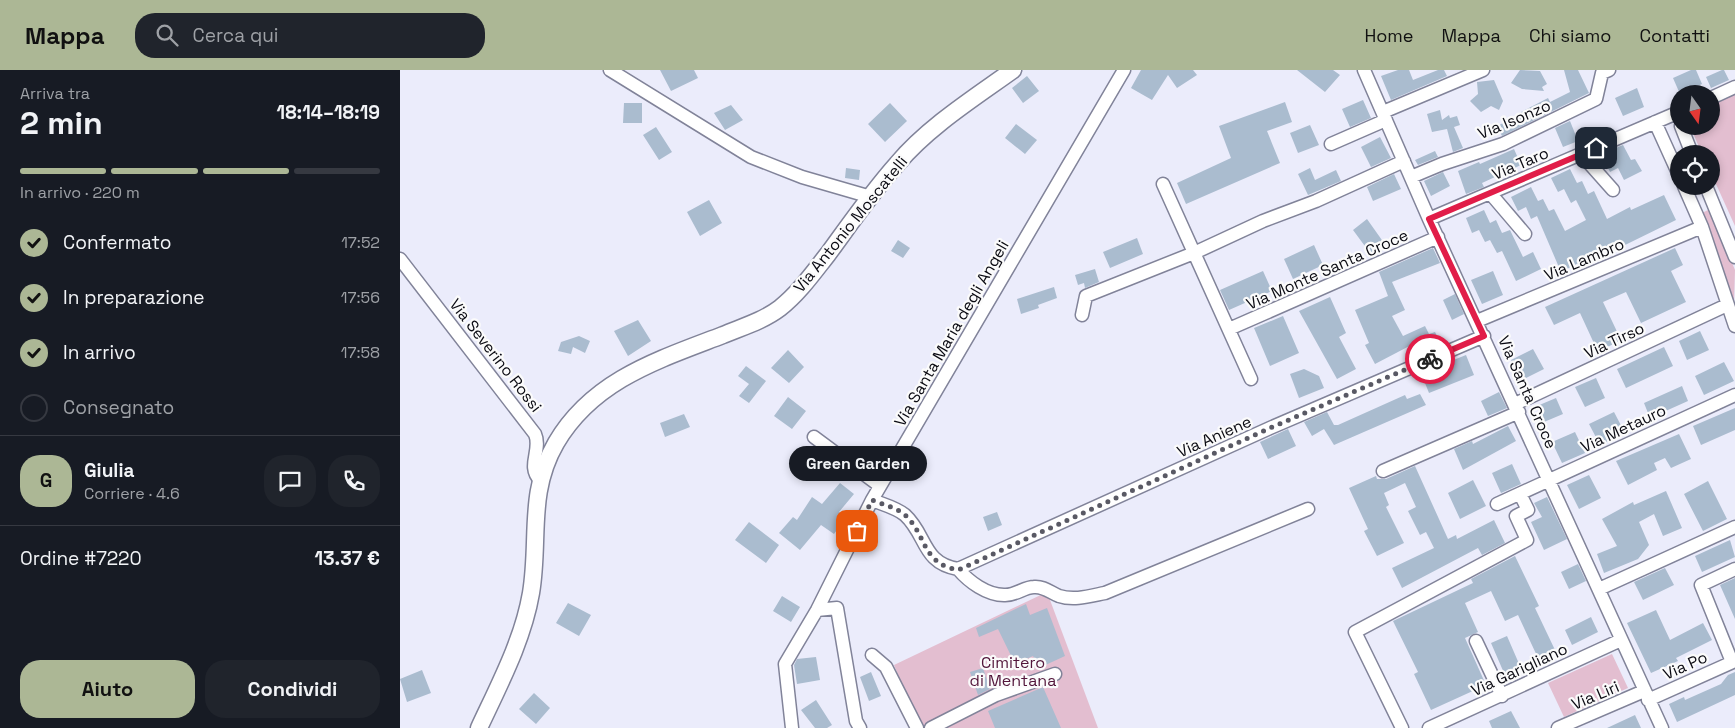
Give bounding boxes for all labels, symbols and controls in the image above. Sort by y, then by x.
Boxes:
search box [135,13,485,58]
text: Mappa [25,20,105,51]
icon: search [153,21,181,49]
text: Cerca qui [193,23,279,48]
text: Home [1364,24,1414,47]
text: Mappa [1442,24,1501,47]
text: Chi siamo [1529,24,1611,47]
text: Contatti [1639,24,1710,47]
text: Arriva tra [20,83,90,104]
north arrow [1670,85,1720,135]
map controls [1670,85,1720,195]
street label: Via Isonzo [1475,95,1554,144]
text: 18:14–18:19 [277,100,380,125]
text: 2 min [20,103,103,143]
pin [1575,127,1617,169]
icon: home [1582,134,1610,162]
street label: Via Taro [1489,142,1552,185]
button: locate [1670,145,1720,195]
street label: Via Antonio Moscatelli [789,152,912,297]
text: In arrivo · 220 m [20,182,140,203]
street label: Via Monte Santa Croce [1243,224,1412,315]
icon: check [20,229,48,257]
text: Confermato [63,230,171,255]
text: 17:52 [341,232,380,253]
street label: Via Lambro [1541,233,1627,286]
street label: Via Santa Maria degli Angeli [889,236,1014,430]
icon: check [20,284,48,312]
text: In preparazione [63,285,205,310]
text: 17:56 [341,287,380,308]
street label: Via Severino Rossi [445,294,546,416]
street label: Via Tirso [1581,317,1648,364]
street label: Via Santa Croce [1493,333,1562,452]
courier [1405,334,1455,384]
icon: check [20,339,48,367]
text: In arrivo [63,340,136,365]
text: 17:58 [341,342,380,363]
icon: bike [1416,345,1444,373]
text: Consegnato [63,395,174,420]
street label: Via Metauro [1577,400,1669,457]
street label: Via Aniene [1174,411,1255,462]
callout: Green Garden [788,446,926,481]
text: Green Garden [806,453,910,474]
button: chat [264,455,316,507]
button: phone [328,455,380,507]
text: Giulia [84,458,134,483]
text: G [40,468,52,493]
text: Corriere · 4.6 [84,483,180,504]
pin [836,510,878,552]
icon: bag [843,517,871,545]
text: Ordine #7220 [20,546,142,571]
text: 13.37 € [314,546,380,571]
street label: Via Garigliano [1468,638,1571,701]
street label: Via Po [1660,646,1711,684]
park label: Cimitero di Mentana [970,652,1056,691]
button: Aiuto [20,660,195,718]
button: Condividi [205,660,380,718]
street label: Via Liri [1568,676,1622,715]

